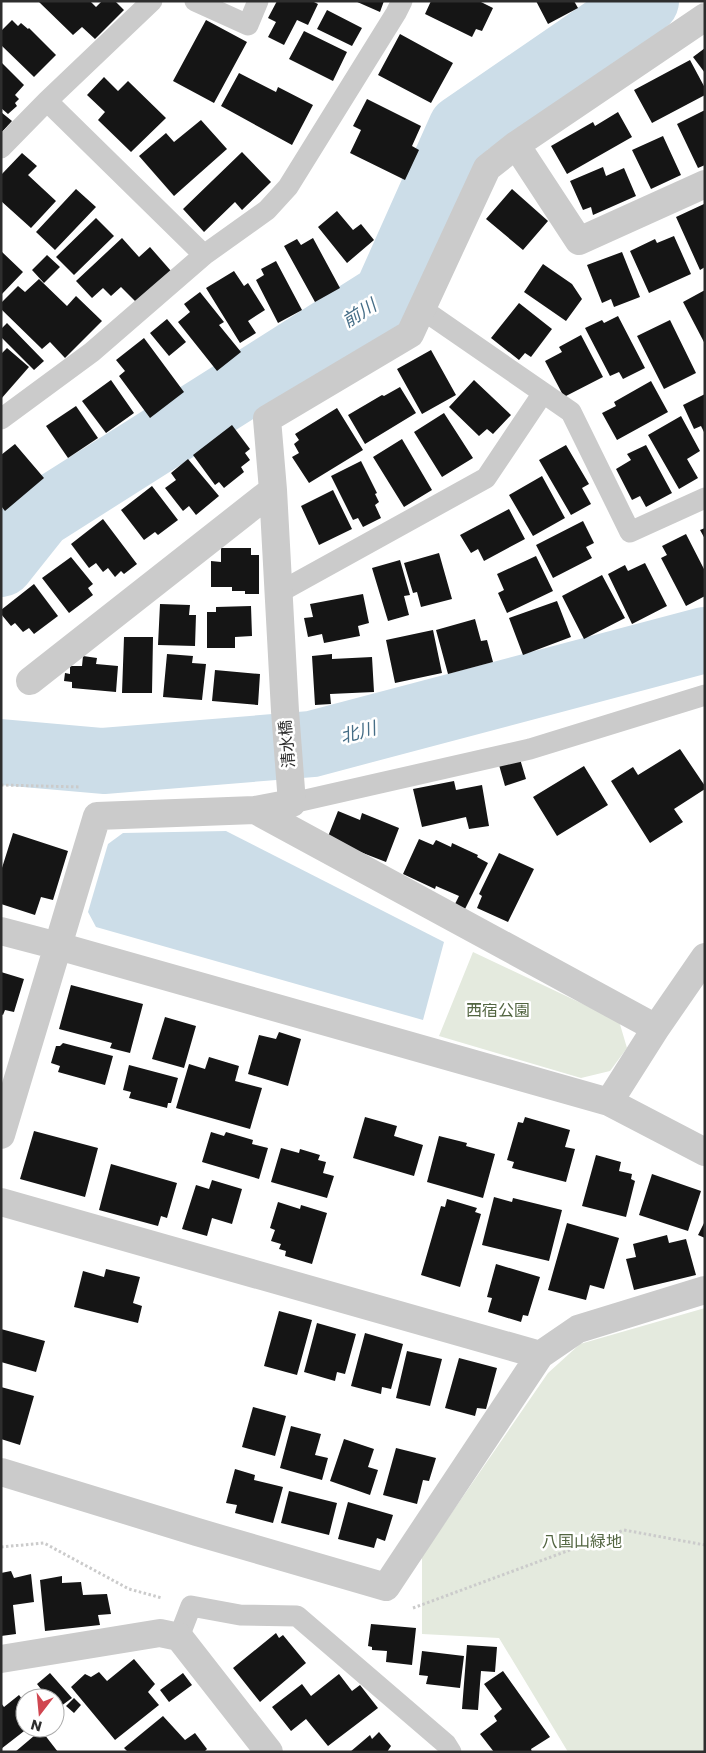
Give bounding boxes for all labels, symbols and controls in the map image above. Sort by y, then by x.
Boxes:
water label: 前川 [337,292,383,333]
water label: 北川 [337,715,381,749]
street label: 清水橋 [273,719,301,769]
park label: 西宿公園 [466,999,530,1022]
park label: 八国山緑地 [542,1530,622,1553]
north arrow [15,1688,65,1738]
text: N [29,1714,44,1737]

